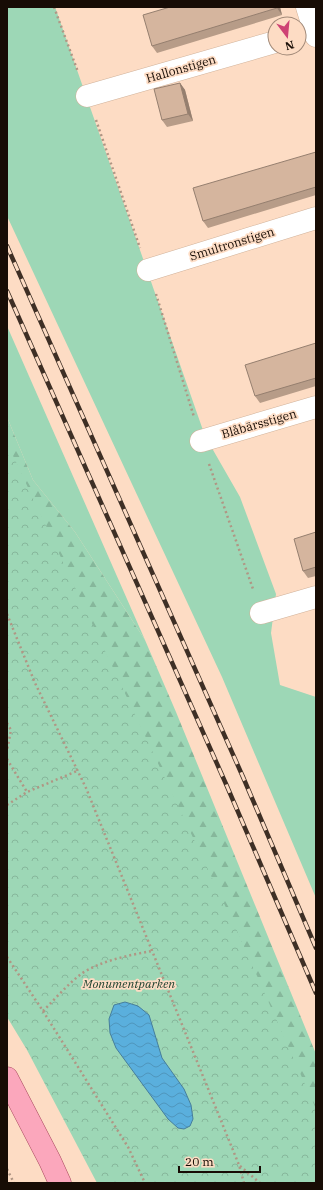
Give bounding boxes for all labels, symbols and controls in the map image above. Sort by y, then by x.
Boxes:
north arrow [267,16,307,56]
text: N [283,38,296,54]
street label: Hallonstigen [144,51,218,86]
street label: Smultronstigen [188,223,276,264]
street label: Blåbärsstigen [220,406,298,441]
park label: Monumentparken [82,976,175,991]
scale bar [179,1148,260,1174]
text: 20 m [185,1154,214,1169]

